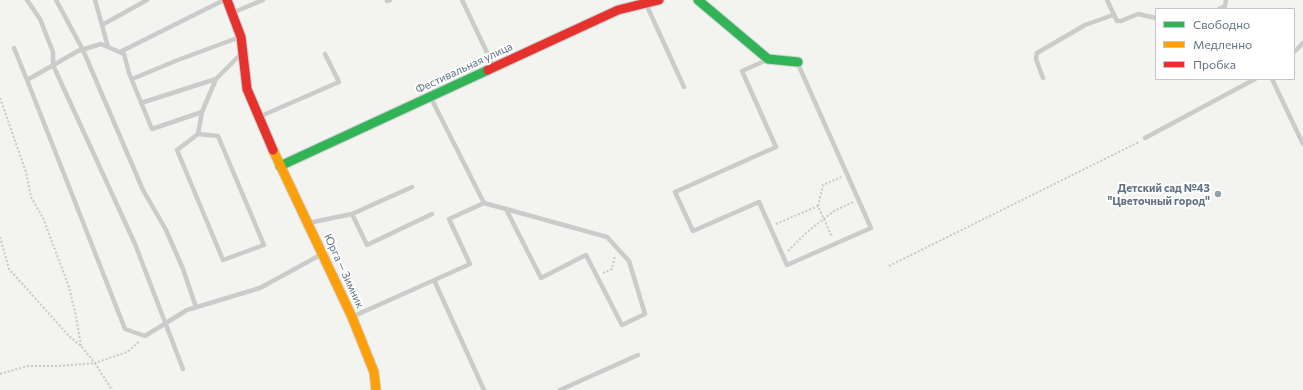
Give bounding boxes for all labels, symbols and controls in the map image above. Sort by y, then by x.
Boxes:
legend [1155,8,1295,80]
text: Свободно [1193,17,1250,31]
text: Медленно [1193,37,1252,51]
street label: Фестивальная улица [413,40,515,96]
text: Пробка [1193,57,1236,71]
place label: Детский сад №43 "Цветочный город" [1107,181,1210,207]
marker: Детский сад №43 "Цветочный город" [1213,189,1223,199]
street label: Юрга — Зимник [321,232,367,310]

